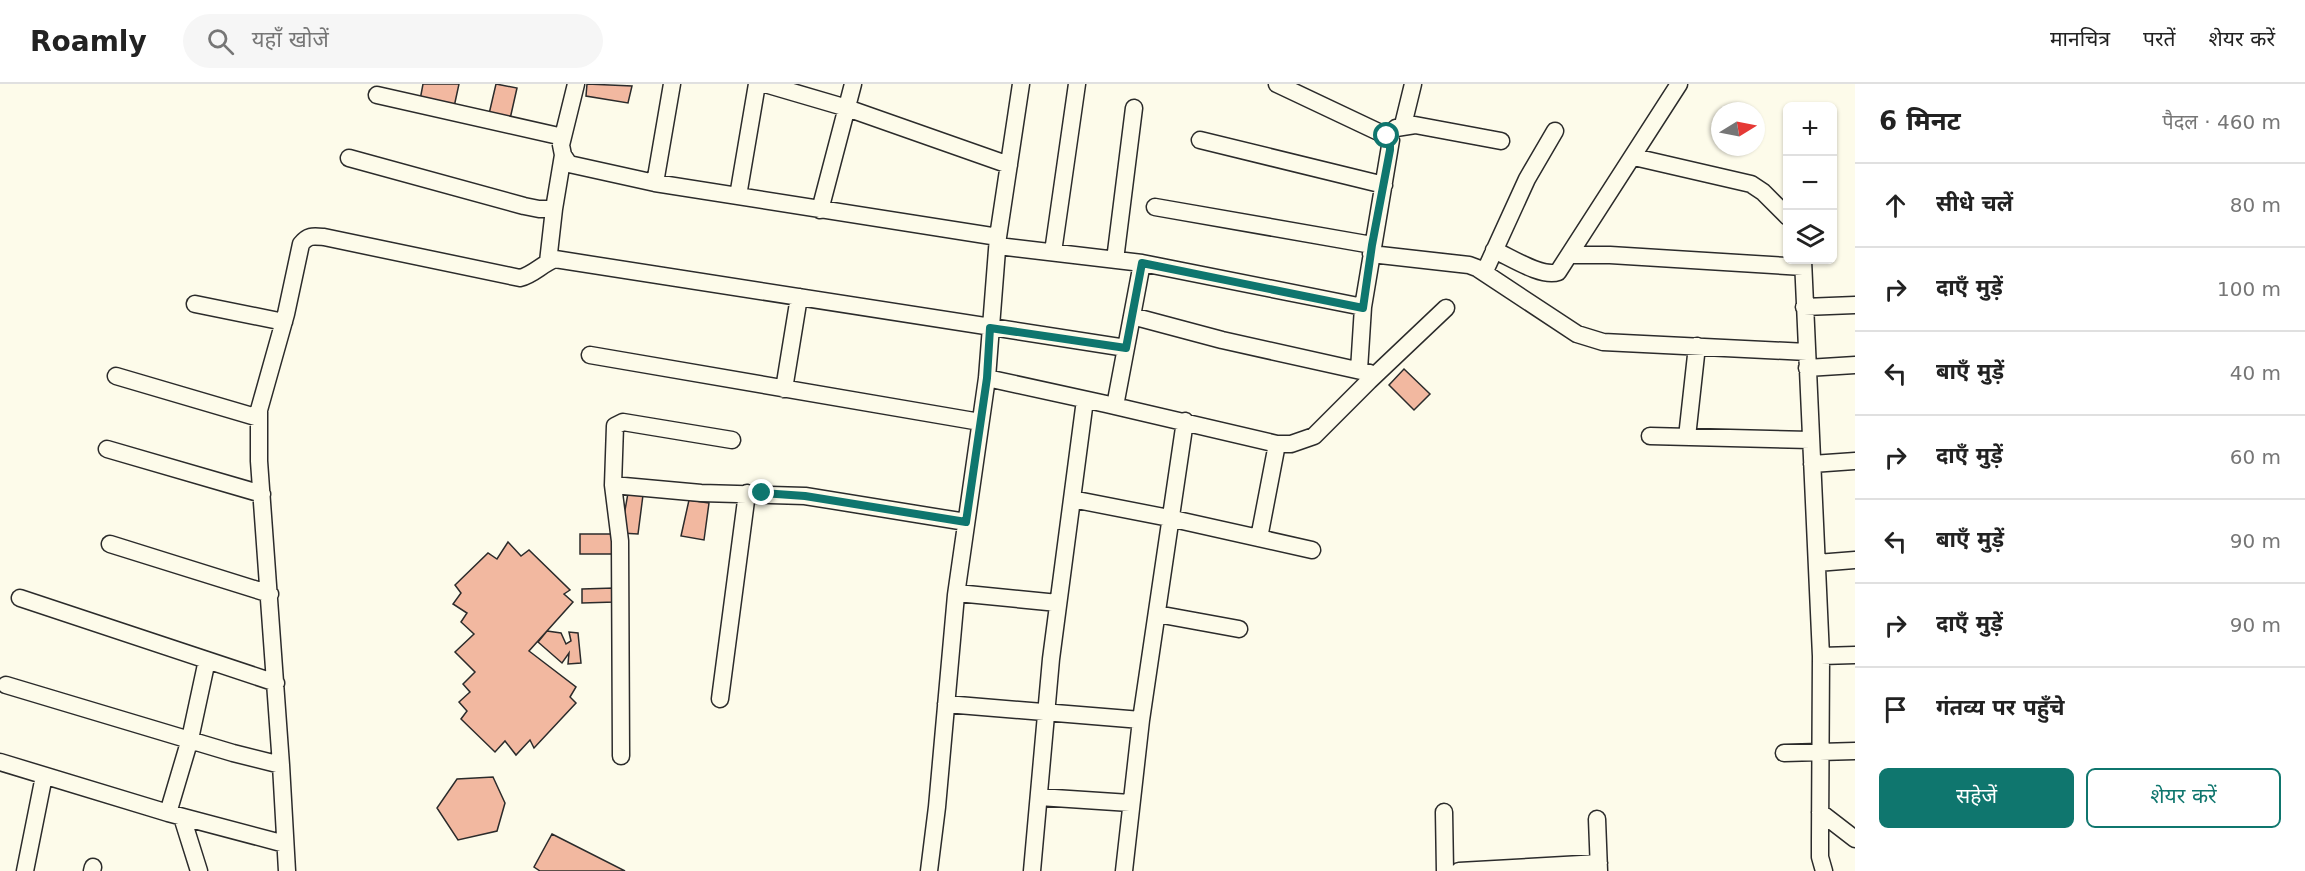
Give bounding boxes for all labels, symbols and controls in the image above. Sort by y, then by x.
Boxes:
search box [183,14,603,68]
text: Roamly [30,25,147,58]
icon: search [204,25,237,58]
text: यहाँ खोजें [252,27,329,52]
text: मानचित्र [2050,27,2110,51]
text: परतें [2143,27,2176,51]
text: शेयर करें [2209,27,2275,51]
north arrow [1711,102,1765,156]
map controls [1783,102,1837,264]
button: + [1783,102,1837,156]
text: 6 मिनट [1879,106,1961,136]
text: पैदल · 460 m [2162,110,2281,134]
route start [1373,122,1399,148]
button: − [1783,156,1837,210]
icon: ahead [1879,189,1912,222]
text: सीधे चलें [1936,191,2013,216]
text: 80 m [2230,193,2281,217]
button: layers [1783,210,1837,264]
icon: right [1879,273,1912,306]
text: दाएँ मुड़ें [1936,275,2003,300]
text: 100 m [2217,277,2281,301]
icon: left [1879,357,1912,390]
text: बाएँ मुड़ें [1936,359,2004,384]
text: 40 m [2230,361,2281,385]
icon: right [1879,441,1912,474]
text: दाएँ मुड़ें [1936,443,2003,468]
text: 60 m [2230,445,2281,469]
route end [748,479,774,505]
icon: left [1879,525,1912,558]
text: बाएँ मुड़ें [1936,527,2004,552]
text: 90 m [2230,529,2281,553]
icon: right [1879,609,1912,642]
text: दाएँ मुड़ें [1936,611,2003,636]
text: 90 m [2230,613,2281,637]
icon: arrive [1879,693,1912,726]
text: गंतव्य पर पहुँचे [1936,695,2064,720]
button: सहेजें [1879,768,2074,828]
button: शेयर करें [2086,768,2281,828]

